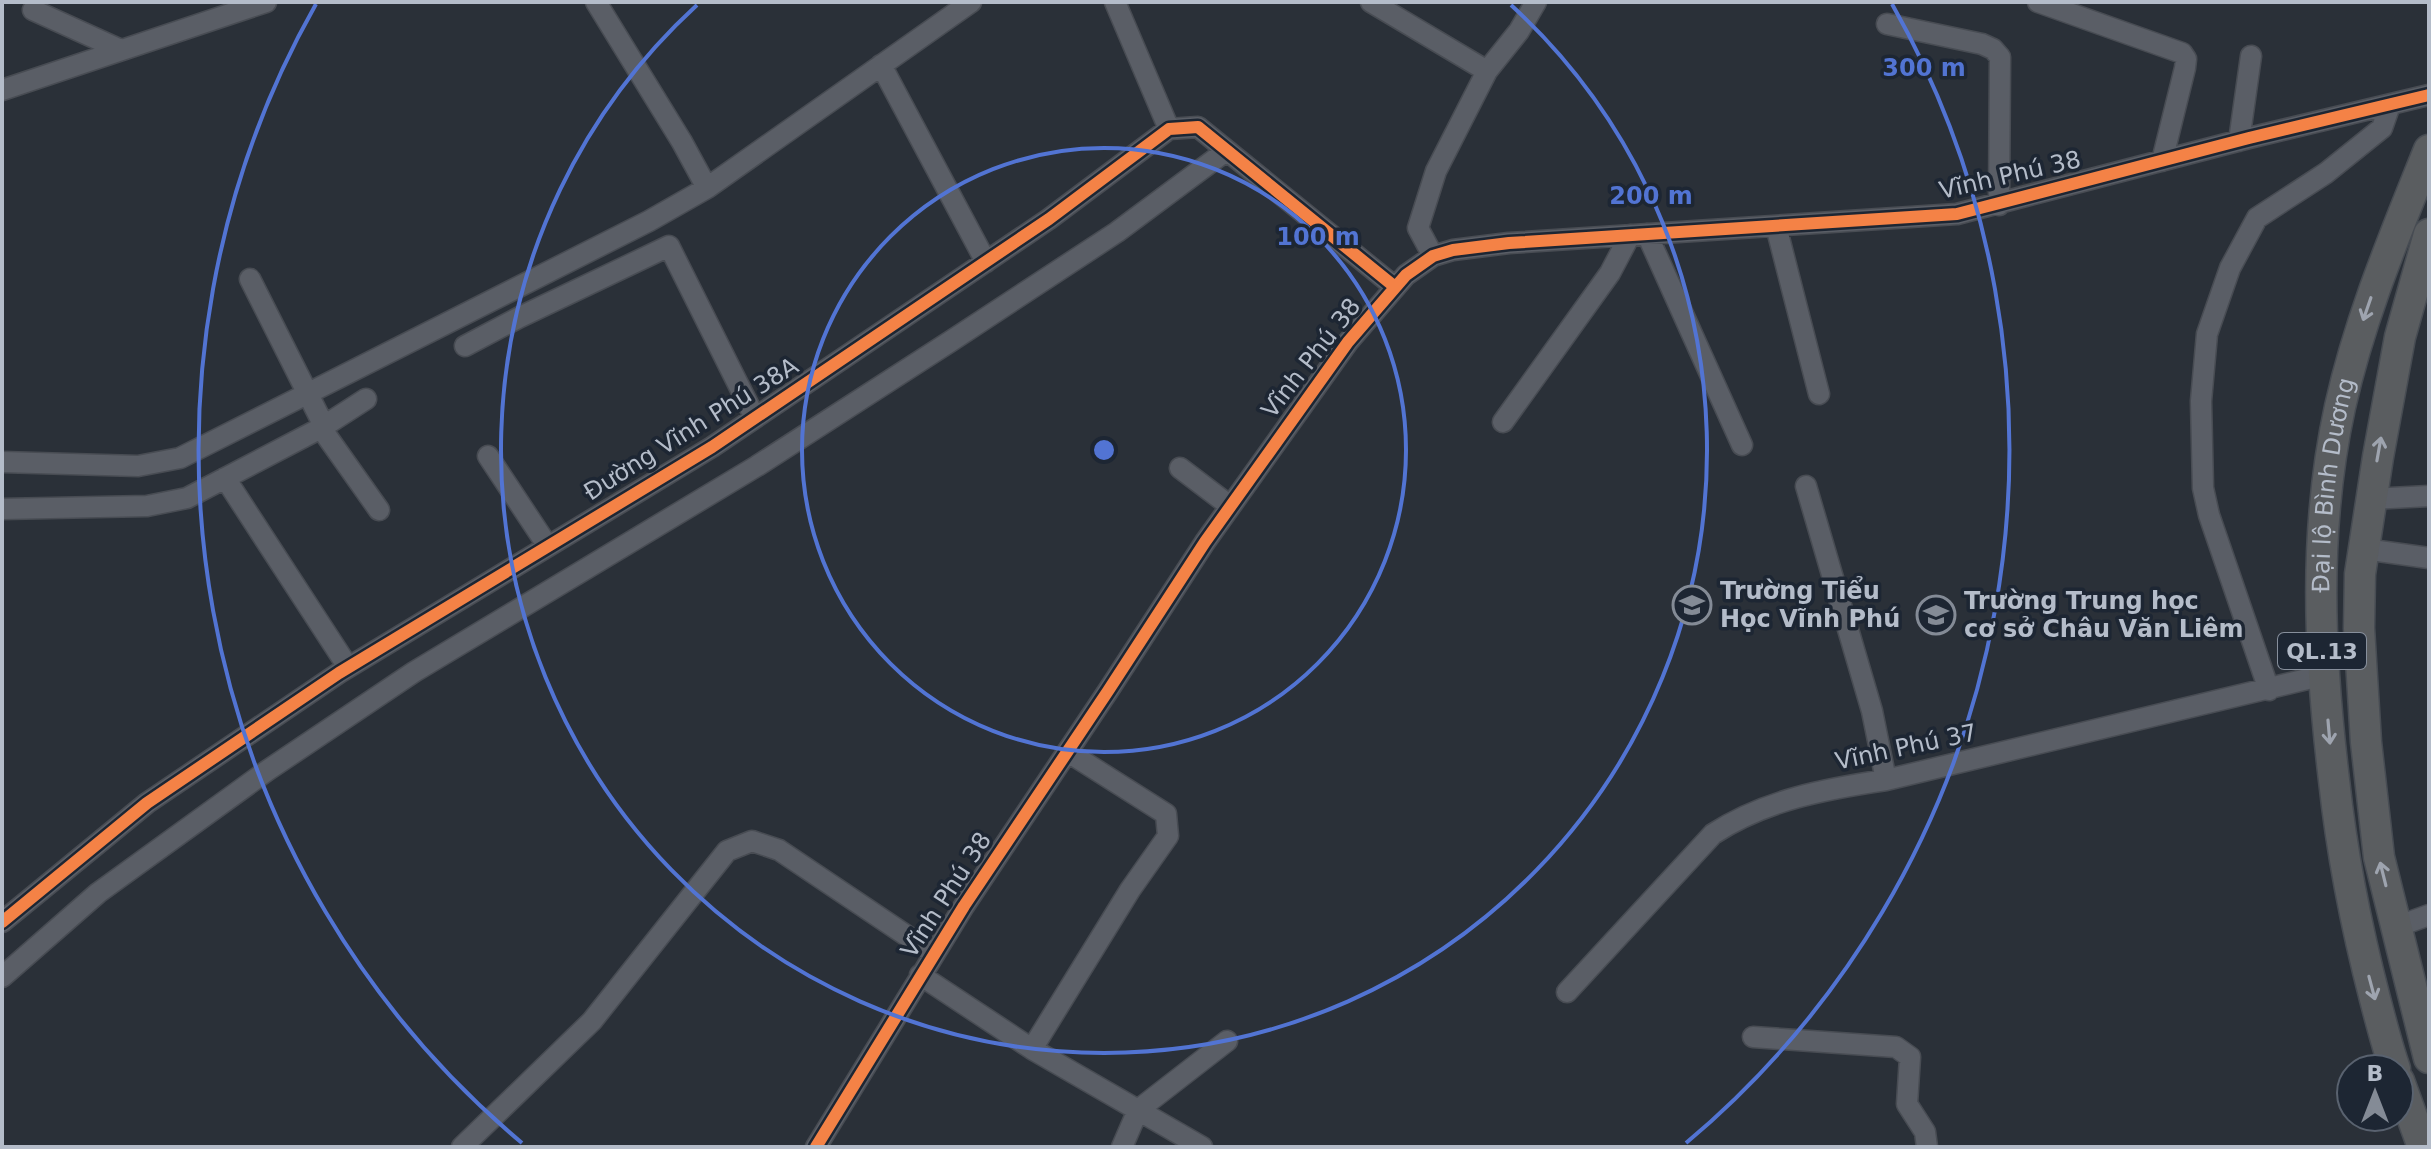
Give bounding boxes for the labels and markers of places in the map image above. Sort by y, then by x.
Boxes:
centre of rings [1090,436,1118,464]
place label: Trường Tiểu Học Vĩnh Phú [1720,575,1900,633]
school or university icon: Trường Tiểu Học Vĩnh Phú [1671,584,1713,626]
place label: Trường Trung học cơ sở Châu Văn Liêm [1964,587,2244,643]
school or university icon: Trường Trung học cơ sở Châu Văn Liêm [1915,594,1957,636]

